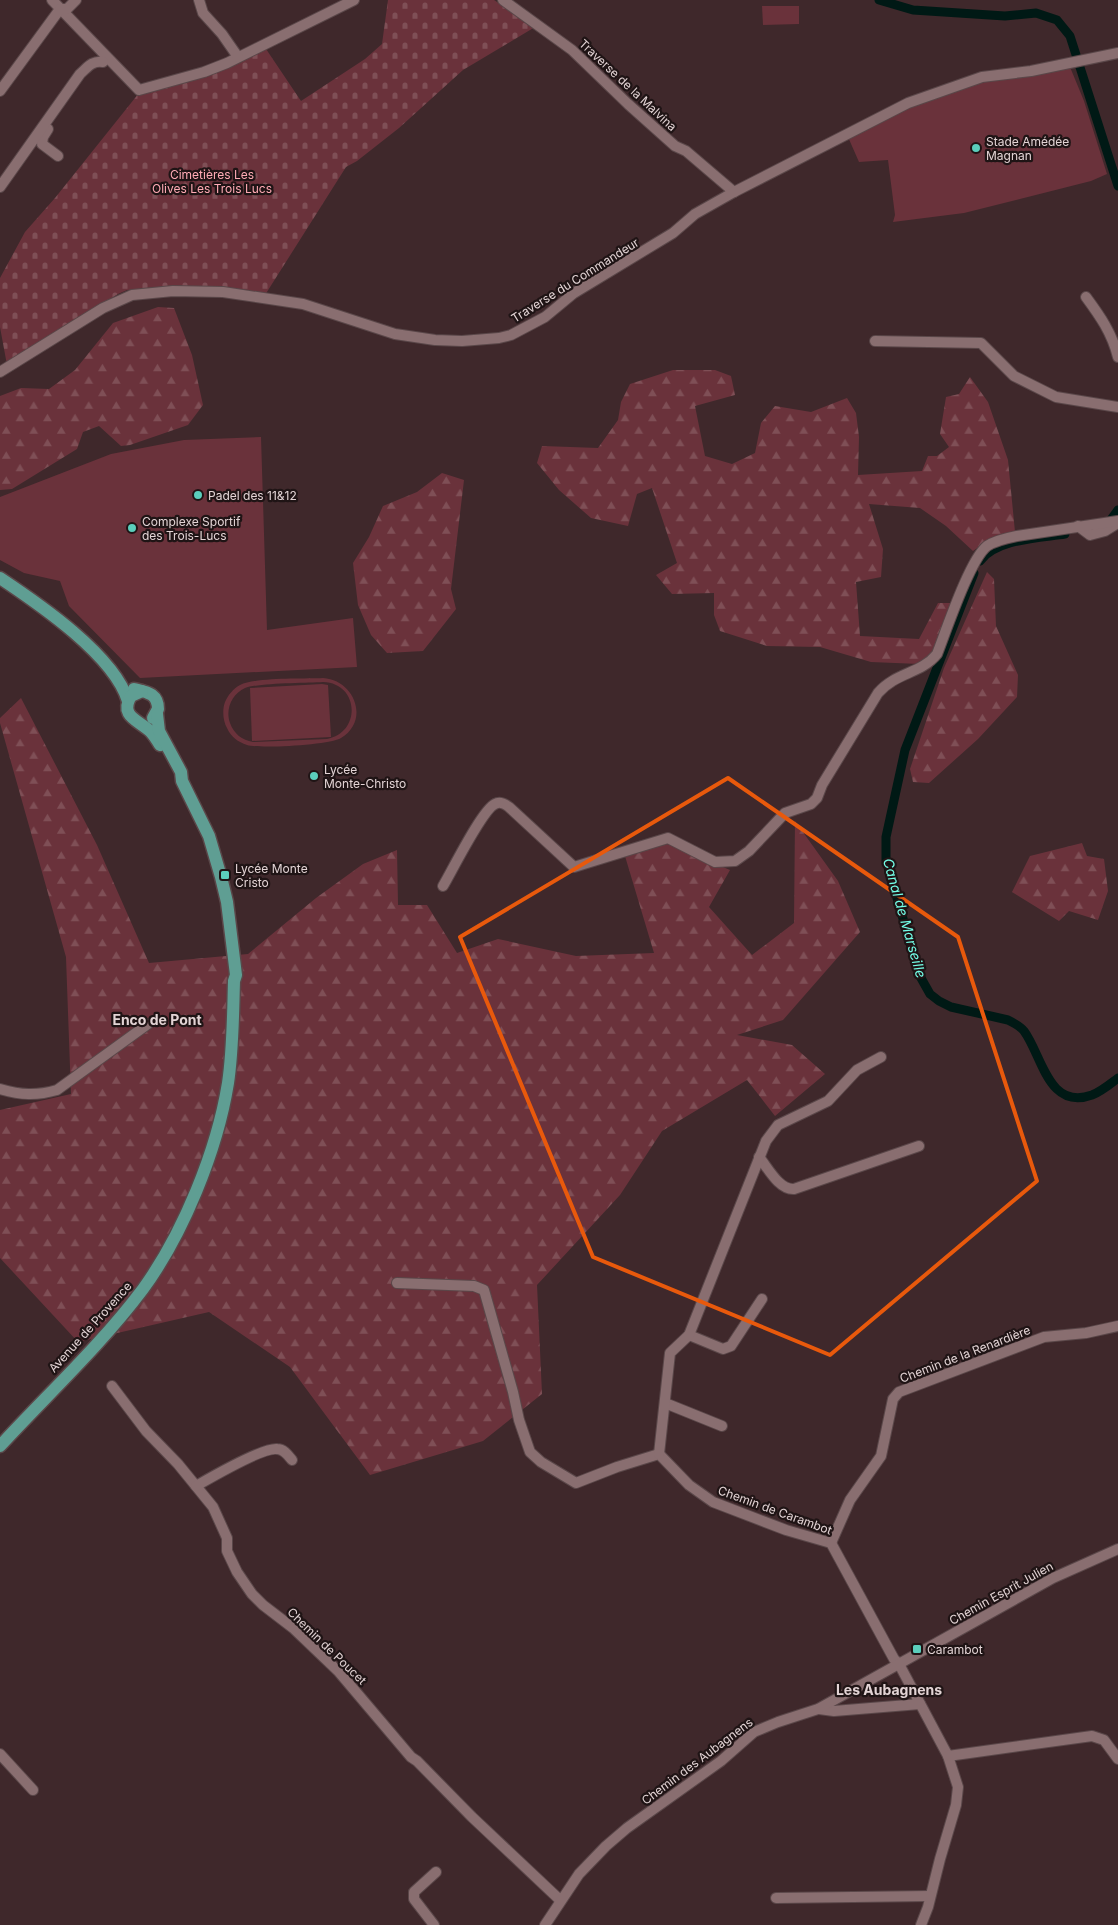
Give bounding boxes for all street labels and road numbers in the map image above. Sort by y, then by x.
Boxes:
street label: Traverse de la Malvina [576,36,680,134]
street label: Traverse du Commandeur [508,234,642,325]
street label: Avenue de Provence [45,1279,135,1375]
street label: Chemin de la Renardière [898,1322,1032,1386]
street label: Chemin de Carambot [716,1482,834,1538]
street label: Chemin Esprit Julien [946,1558,1056,1628]
street label: Chemin de Poucet [284,1604,370,1688]
street label: Chemin des Aubagnens [638,1714,756,1808]

